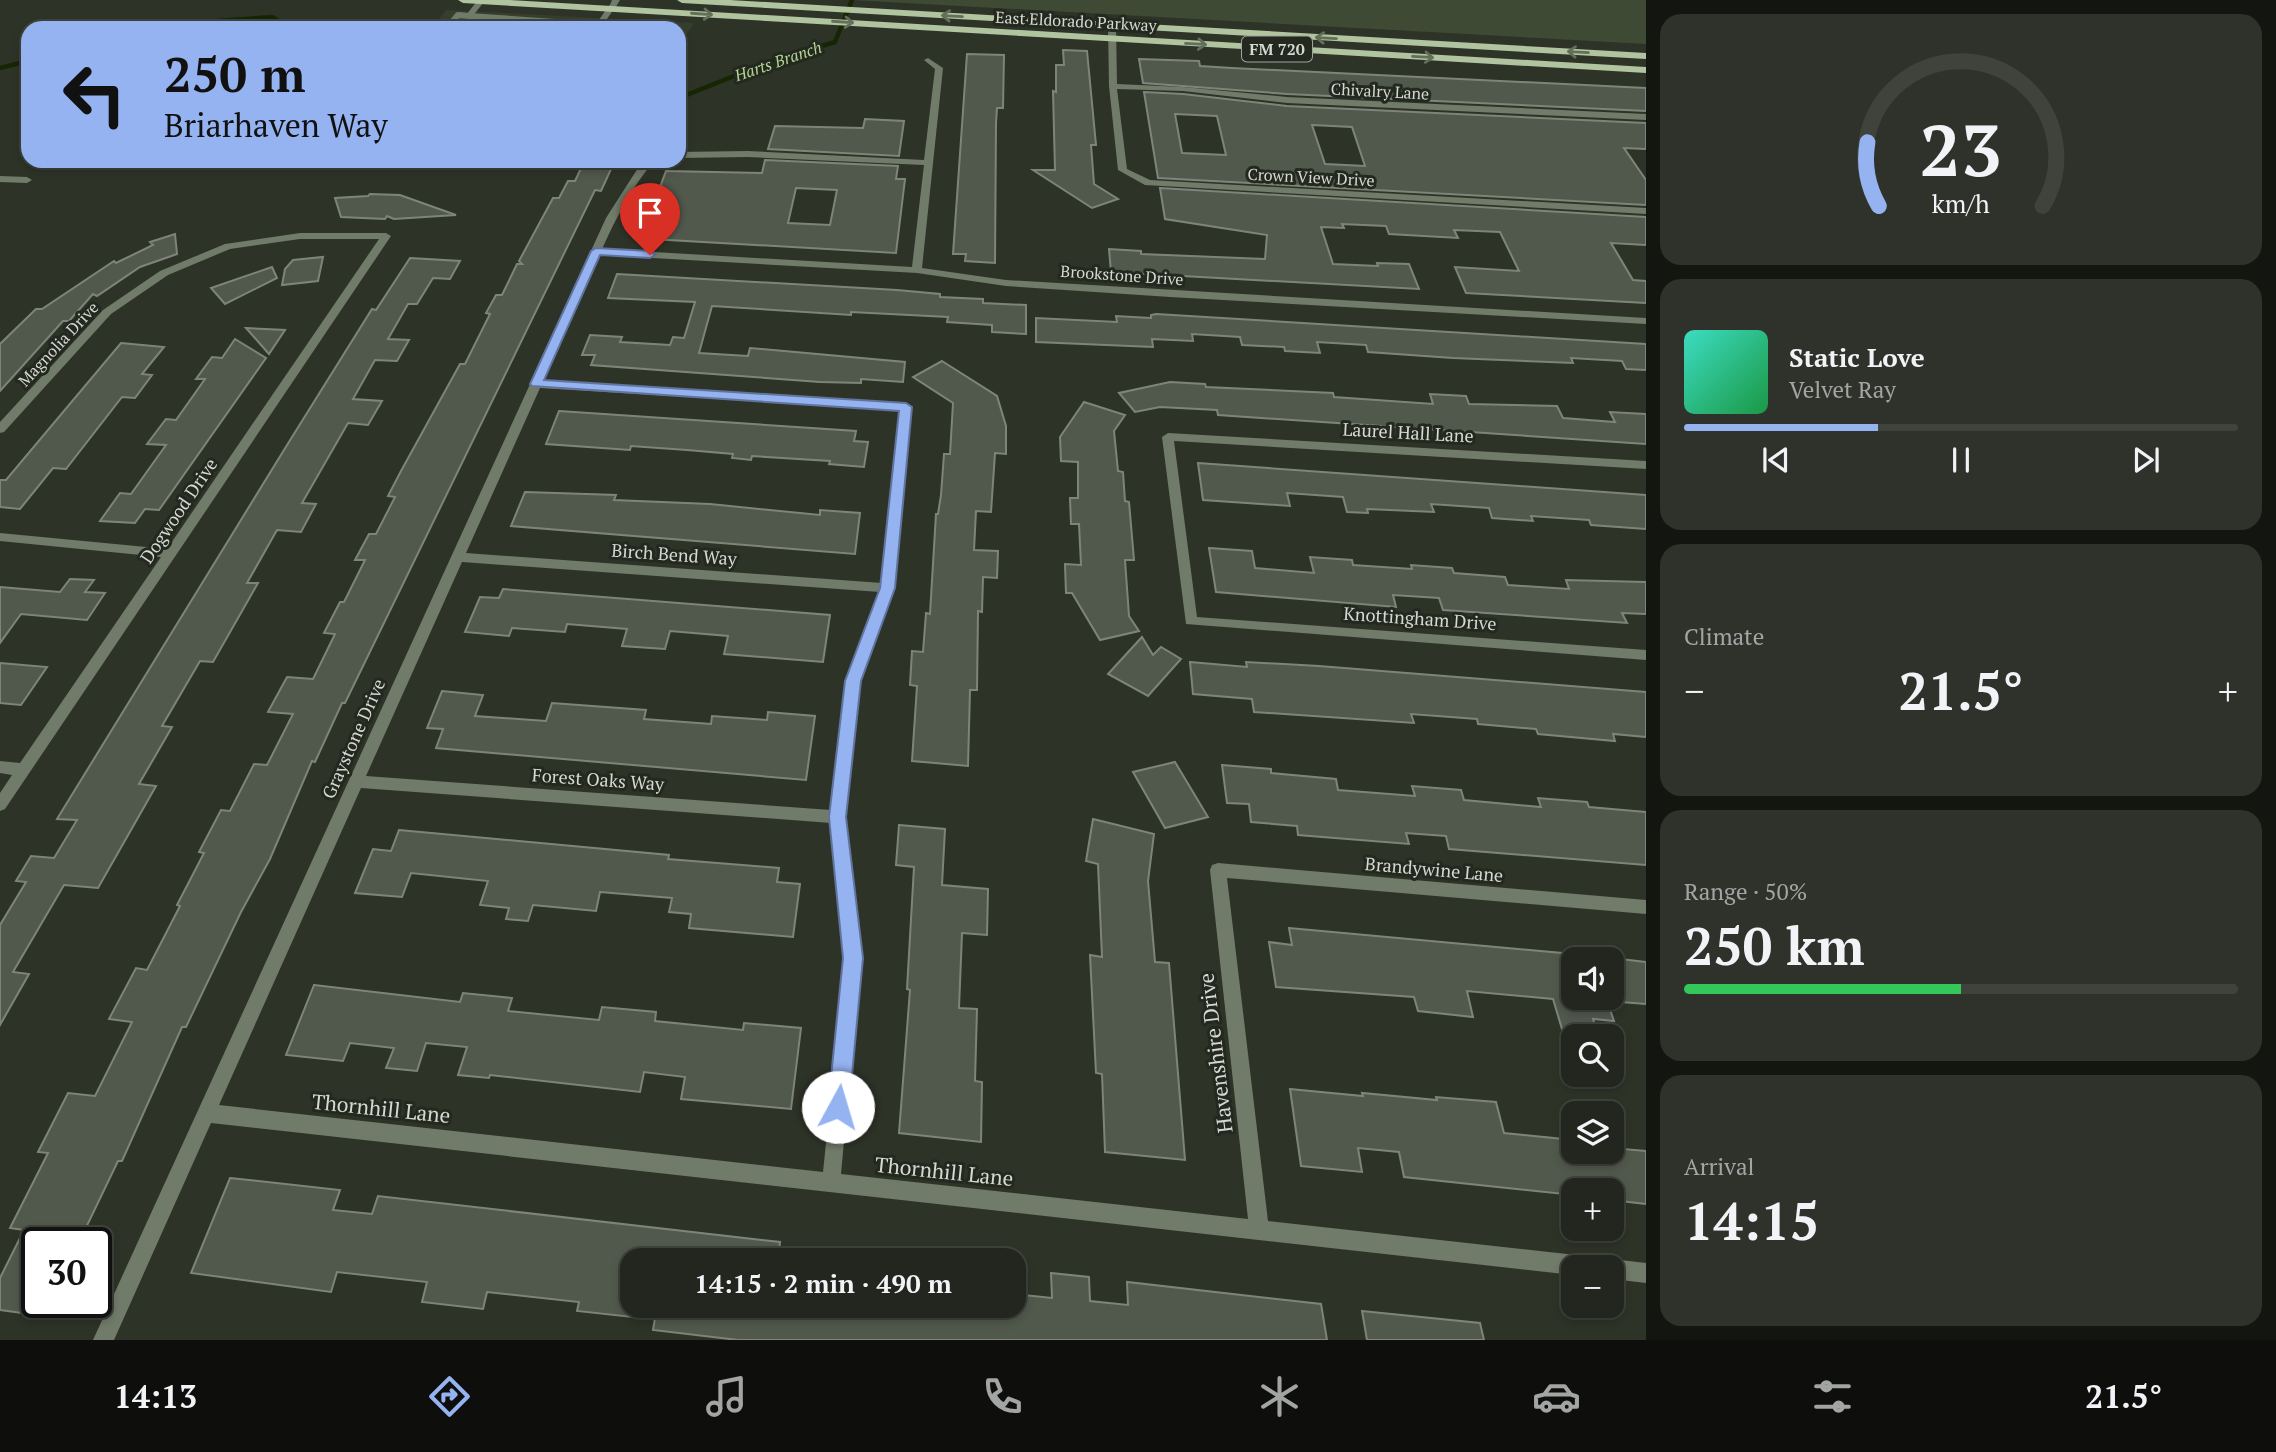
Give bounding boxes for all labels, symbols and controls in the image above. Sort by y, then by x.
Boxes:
street label: East Eldorado Parkway [995,6,1158,36]
one-way arrow [690,7,713,20]
one-way arrow [942,9,964,22]
one-way arrow [832,16,855,29]
one-way arrow [1315,31,1338,44]
water label: Harts Branch [730,36,825,87]
road number: FM 720 [1242,36,1312,61]
one-way arrow [1184,38,1206,51]
text: 250 m [164,41,306,106]
one-way arrow [1567,45,1590,58]
icon: left [49,49,140,140]
one-way arrow [1411,51,1434,64]
street label: Chivalry Lane [1330,77,1430,105]
text: 23 [1920,100,2002,197]
text: Briarhaven Way [164,104,388,146]
street label: Crown View Drive [1247,163,1375,191]
pin [620,183,680,255]
text: km/h [1932,186,1990,219]
icon: arrive [631,194,669,232]
street label: Brookstone Drive [1060,260,1184,290]
street label: Magnolia Drive [13,297,103,391]
text: Static Love [1789,340,1925,374]
text: Velvet Ray [1789,374,1896,405]
street label: Laurel Hall Lane [1342,417,1474,447]
icon: previous [1757,441,1795,479]
icon: pause [1942,441,1980,479]
icon: next [2127,441,2165,479]
street label: Dogwood Drive [134,453,222,568]
street label: Birch Bend Way [611,538,739,570]
street label: Knottingham Drive [1343,601,1497,635]
text: Climate [1684,621,1764,652]
text: 21.5° [1898,656,2024,725]
text: − [1684,666,1704,716]
text: + [2218,666,2238,716]
street label: Graystone Drive [316,675,390,802]
street label: Forest Oaks Way [531,762,666,796]
street label: Brandywine Lane [1364,851,1504,887]
text: Range · 50% [1684,876,1807,907]
text: 250 km [1684,911,1865,980]
map controls [1561,947,1624,1318]
button: sound [1561,947,1624,1010]
street label: Havenshire Drive [1191,972,1239,1135]
button: search [1561,1024,1624,1087]
position arrow [801,1070,875,1144]
street label: Thornhill Lane [310,1087,452,1129]
button: layers [1561,1101,1624,1164]
street label: Thornhill Lane [873,1150,1015,1192]
text: Arrival [1684,1151,1755,1182]
button: + [1561,1178,1624,1241]
text: 14:15 [1684,1186,1819,1255]
speed limit sign: 30 [21,1227,112,1318]
button: − [1561,1255,1624,1318]
text: 14:15 · 2 min · 490 m [694,1266,952,1300]
icon: directions [425,1372,474,1421]
icon: music [702,1372,751,1421]
icon: phone [978,1372,1027,1421]
icon: climate [1255,1372,1304,1421]
icon: car [1532,1372,1581,1421]
icon: filters [1808,1372,1857,1421]
text: 14:13 [114,1375,197,1417]
text: 21.5° [2085,1375,2162,1417]

